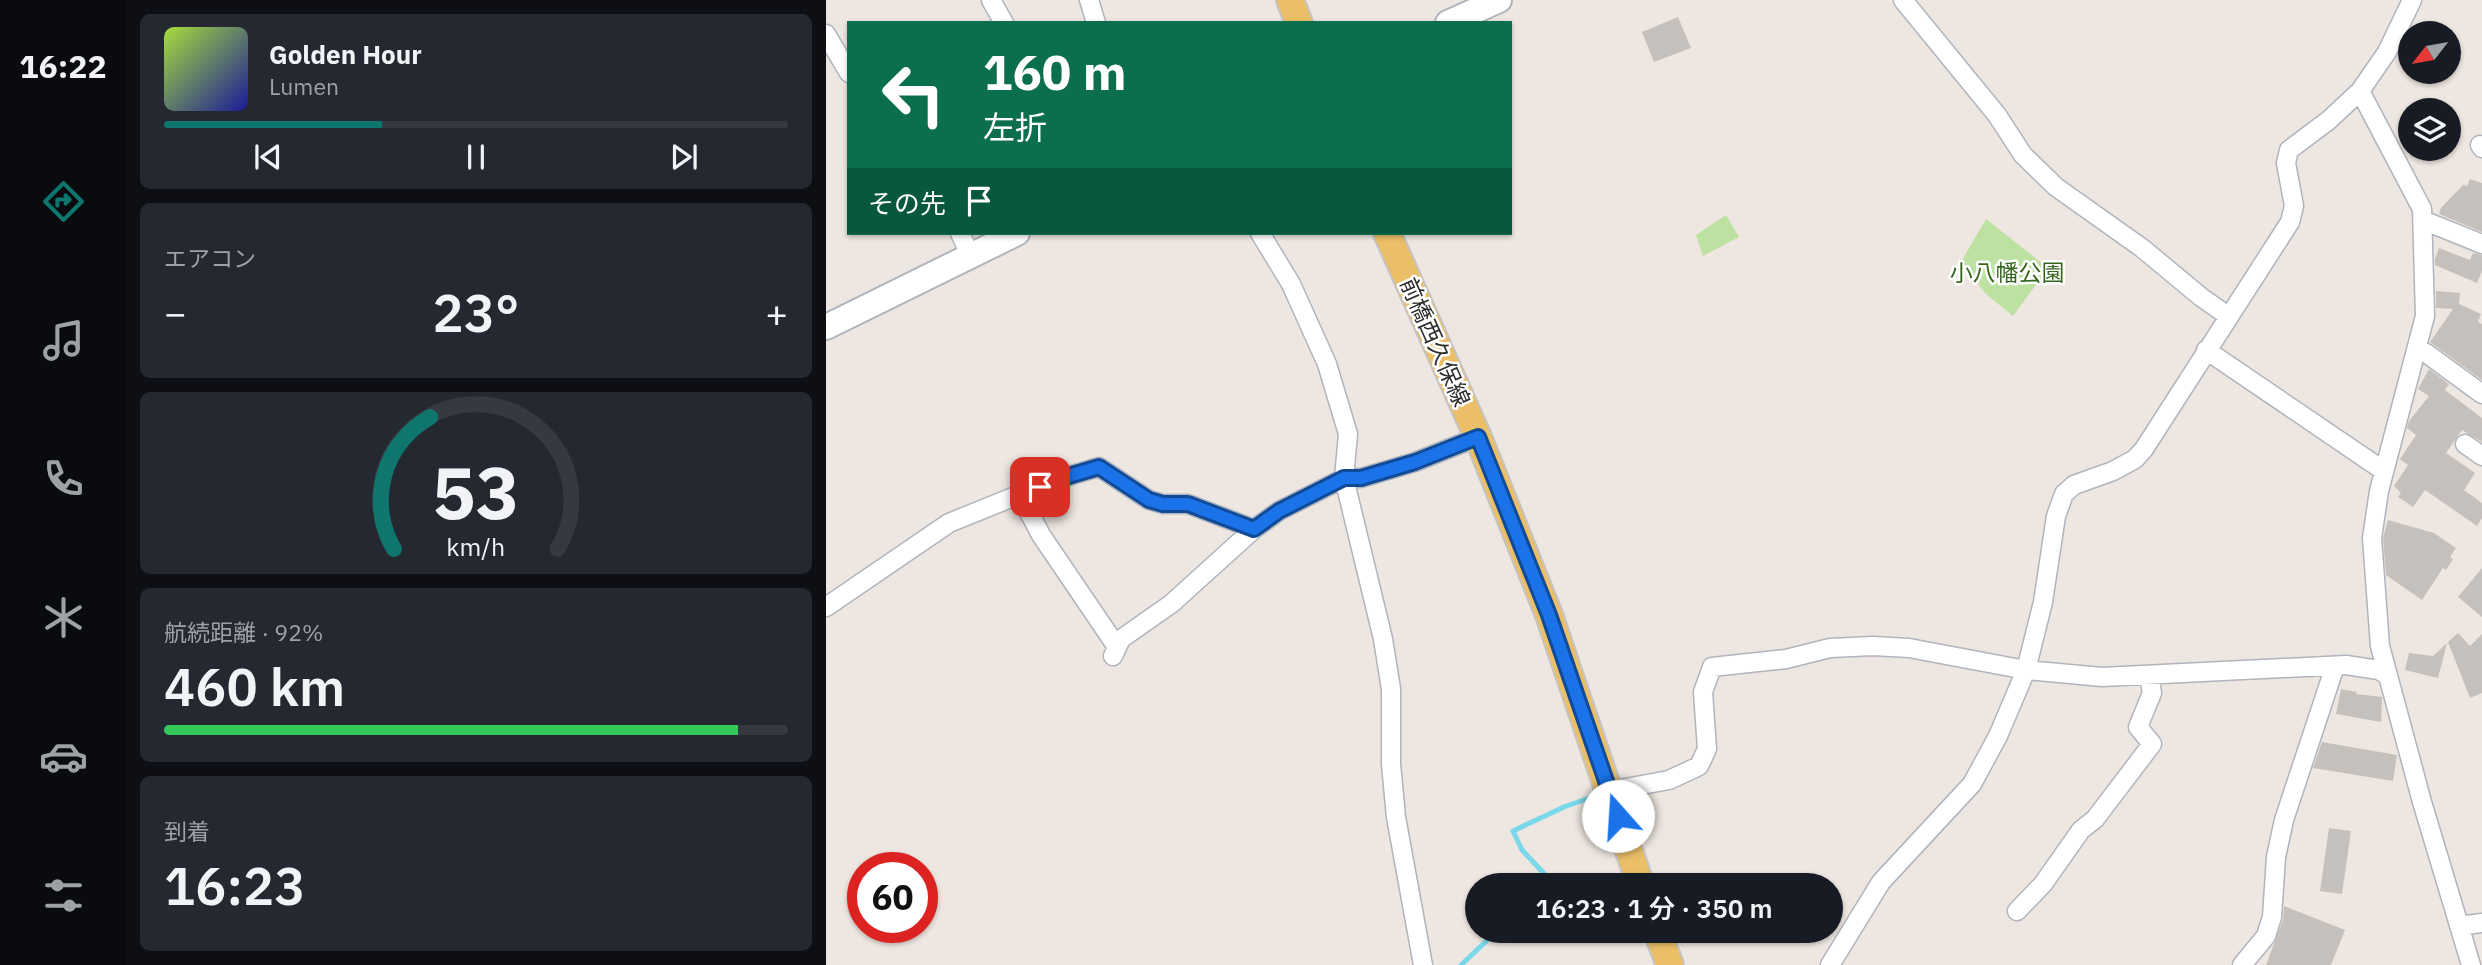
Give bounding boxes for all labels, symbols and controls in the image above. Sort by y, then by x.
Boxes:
north arrow [2398,21,2460,84]
map controls [2398,21,2461,161]
text: Golden Hour [269,37,422,71]
text: 160 m [983,40,1127,103]
text: 16:22 [19,45,107,87]
icon: left [868,49,959,140]
text: Lumen [269,71,339,101]
button: layers [2398,98,2461,161]
text: 左折 [983,106,1047,148]
icon: previous [249,138,287,176]
icon: pause [457,138,495,176]
icon: next [665,138,703,176]
icon: directions [39,177,88,226]
icon: arrive [960,182,998,220]
text: その先 [868,186,946,220]
text: エアコン [164,243,256,273]
park label: 小八幡公園 [1950,257,2065,287]
street label: 前橋西久保線 [1394,272,1478,411]
text: 23° [433,279,519,346]
text: − [164,288,187,337]
text: + [765,288,788,337]
icon: music [39,316,88,365]
text: 53 [432,444,520,539]
icon: phone [39,454,88,503]
pin [1010,457,1070,517]
icon: arrive [1021,468,1059,506]
text: km/h [447,529,505,562]
icon: climate [39,593,88,642]
text: 航続距離 · 92% [164,617,323,647]
text: 460 km [164,653,345,720]
icon: car [39,732,88,781]
position arrow [1581,779,1655,853]
text: 到着 [164,816,210,846]
text: 16:23 [164,852,305,919]
speed limit sign: 60 [847,852,938,943]
icon: filters [39,871,88,920]
text: 16:23 · 1 分 · 350 m [1535,891,1773,925]

